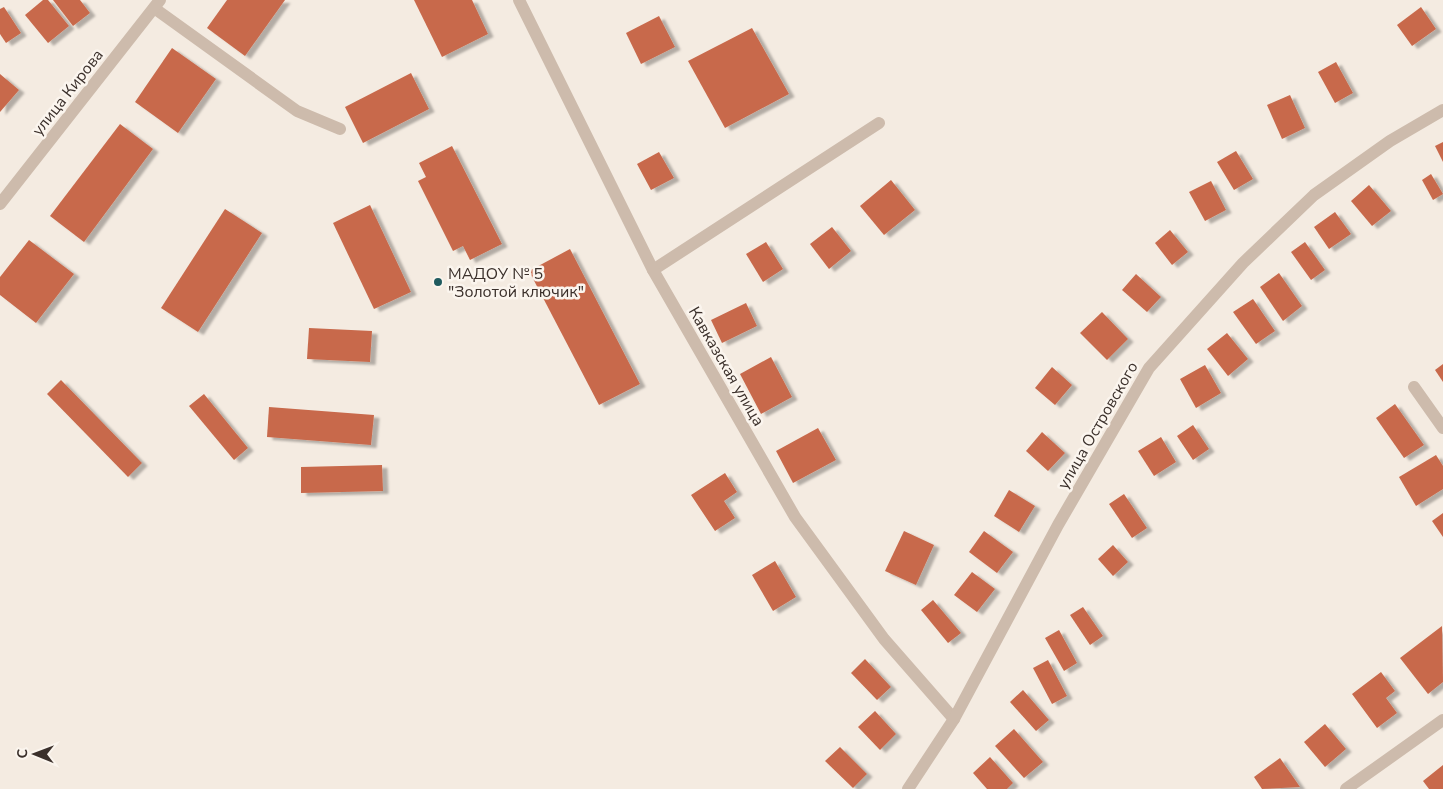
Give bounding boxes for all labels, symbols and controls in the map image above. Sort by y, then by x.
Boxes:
street label: улица Кирова [27,45,109,140]
place label: МАДОУ № 5 "Золотой ключик" [448,263,584,303]
marker: МАДОУ № 5 "Золотой ключик" [432,276,444,288]
street label: Кавказская улица [683,303,769,430]
street label: улица Островского [1052,358,1143,493]
north arrow [10,729,60,779]
text: С [13,748,32,759]

